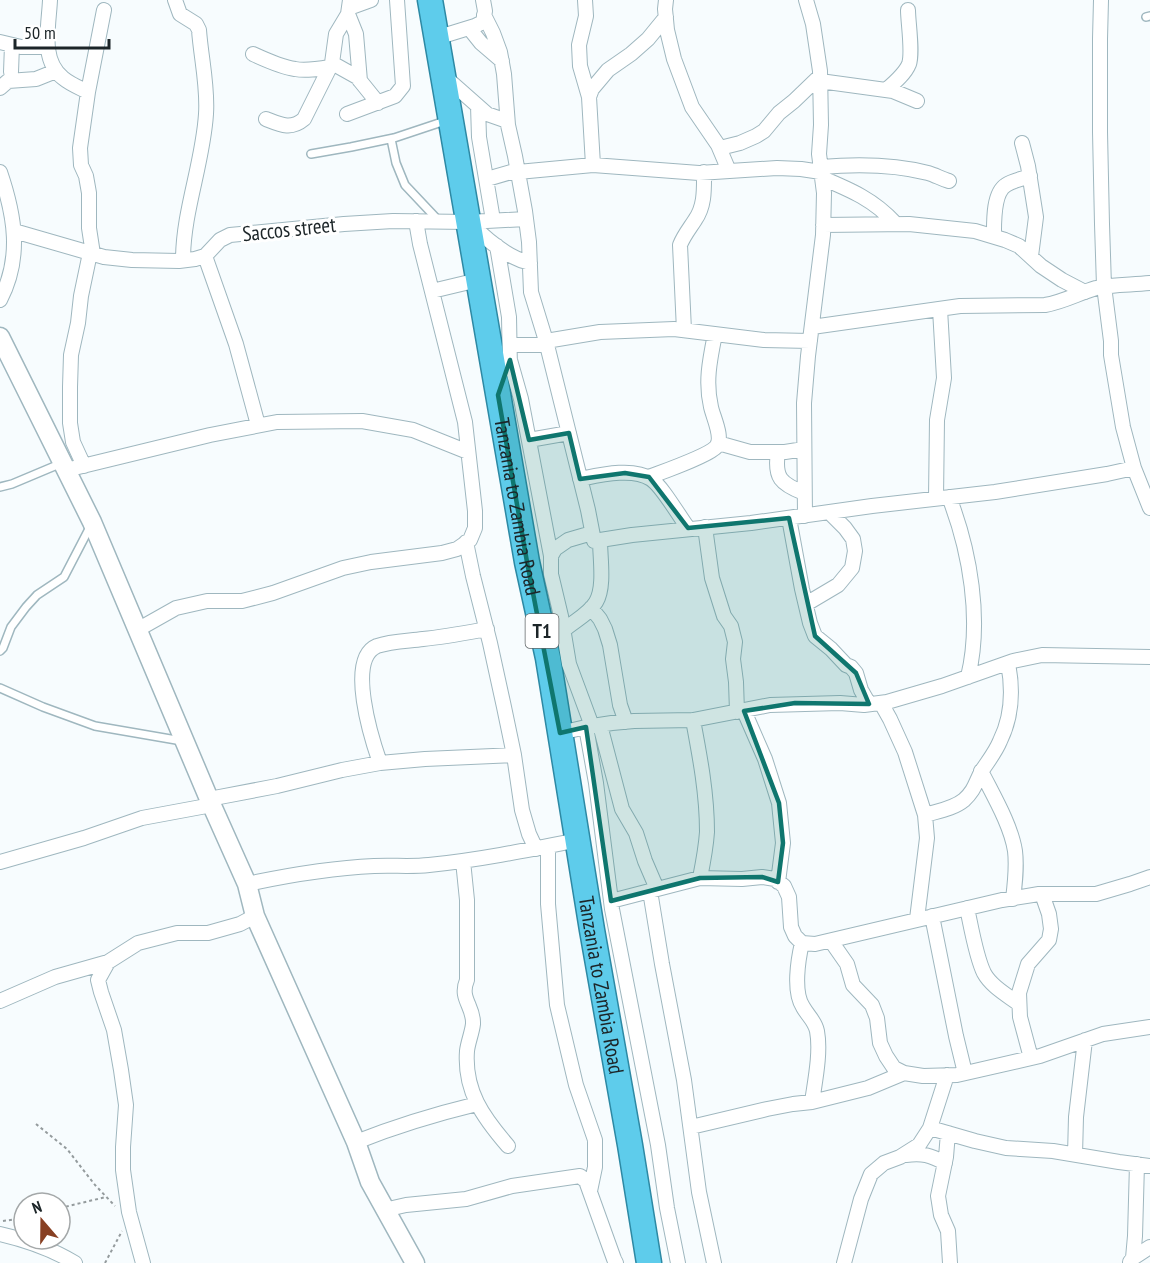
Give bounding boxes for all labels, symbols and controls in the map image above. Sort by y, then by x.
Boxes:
scale bar [15,12,110,50]
text: 50 m [24,21,56,44]
street label: Saccos street [241,211,337,247]
street label: Tanzania to Zambia Road [489,416,547,598]
road number: T1 [526,614,558,648]
street label: Tanzania to Zambia Road [573,894,631,1076]
north arrow [12,1191,72,1251]
text: N [29,1196,44,1218]

